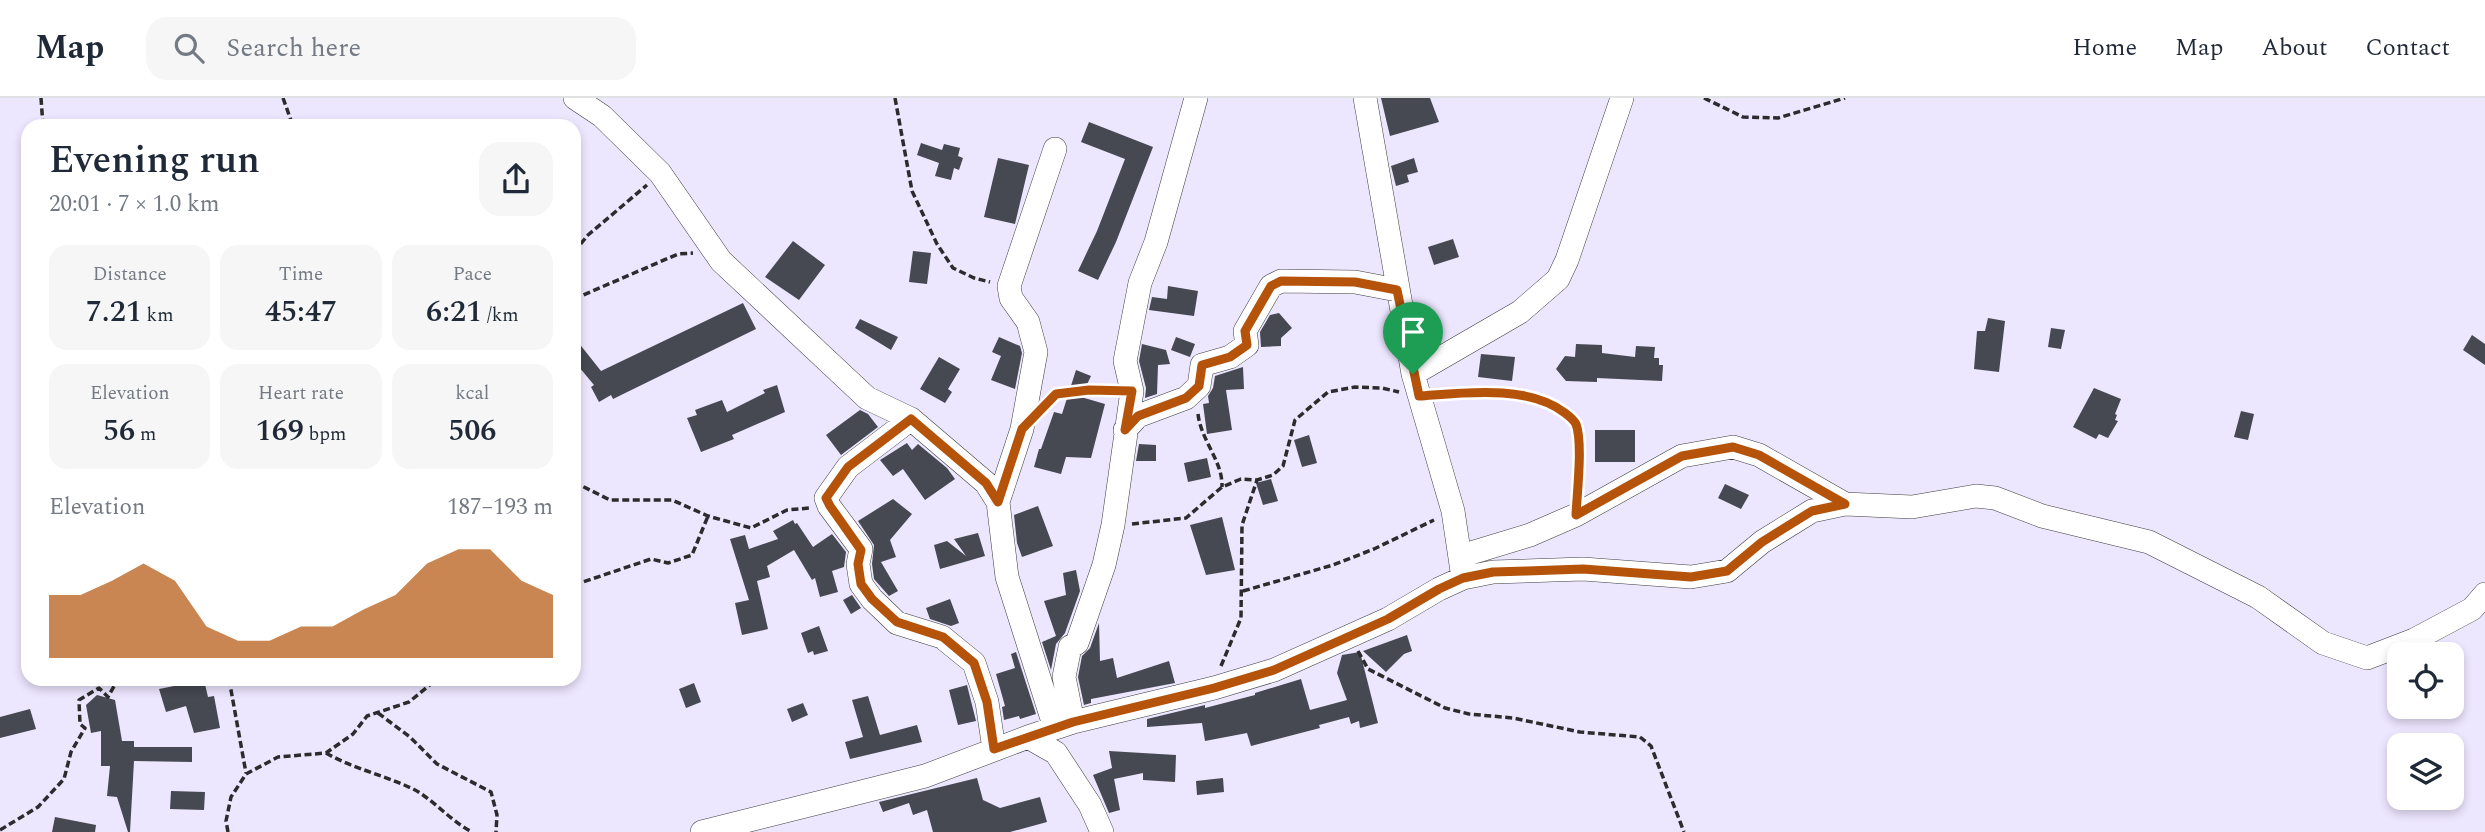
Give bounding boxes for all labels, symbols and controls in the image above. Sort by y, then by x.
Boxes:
search box [146,17,636,80]
text: Map [35,23,104,73]
text: Search here [226,28,361,68]
icon: search [170,29,208,67]
text: Home [2072,30,2137,66]
text: Map [2175,30,2223,66]
text: About [2261,30,2327,66]
text: Contact [2365,30,2450,66]
text: Evening run [49,132,260,190]
button: share [479,142,553,216]
text: 20:01 · 7 × 1.0 km [49,187,220,222]
text: Distance [93,260,167,289]
text: Time [279,260,323,289]
text: Pace [453,260,492,289]
text: 7.21 [86,289,142,335]
text: 45:47 [265,289,337,335]
text: 6:21 [426,289,482,335]
text: km [142,301,174,330]
text: /km [482,301,519,330]
pin [1383,302,1443,374]
icon: arrive [1394,313,1432,351]
text: Elevation [90,379,169,408]
text: Heart rate [258,379,344,408]
text: kcal [455,379,489,408]
text: 56 [103,408,135,454]
text: 169 [256,408,304,454]
text: 506 [448,408,496,454]
text: m [135,420,156,449]
text: bpm [304,420,346,449]
text: Elevation [49,490,145,525]
text: 187–193 m [447,490,553,525]
map controls [2387,642,2464,810]
button: locate [2387,642,2464,719]
button: layers [2387,733,2464,810]

